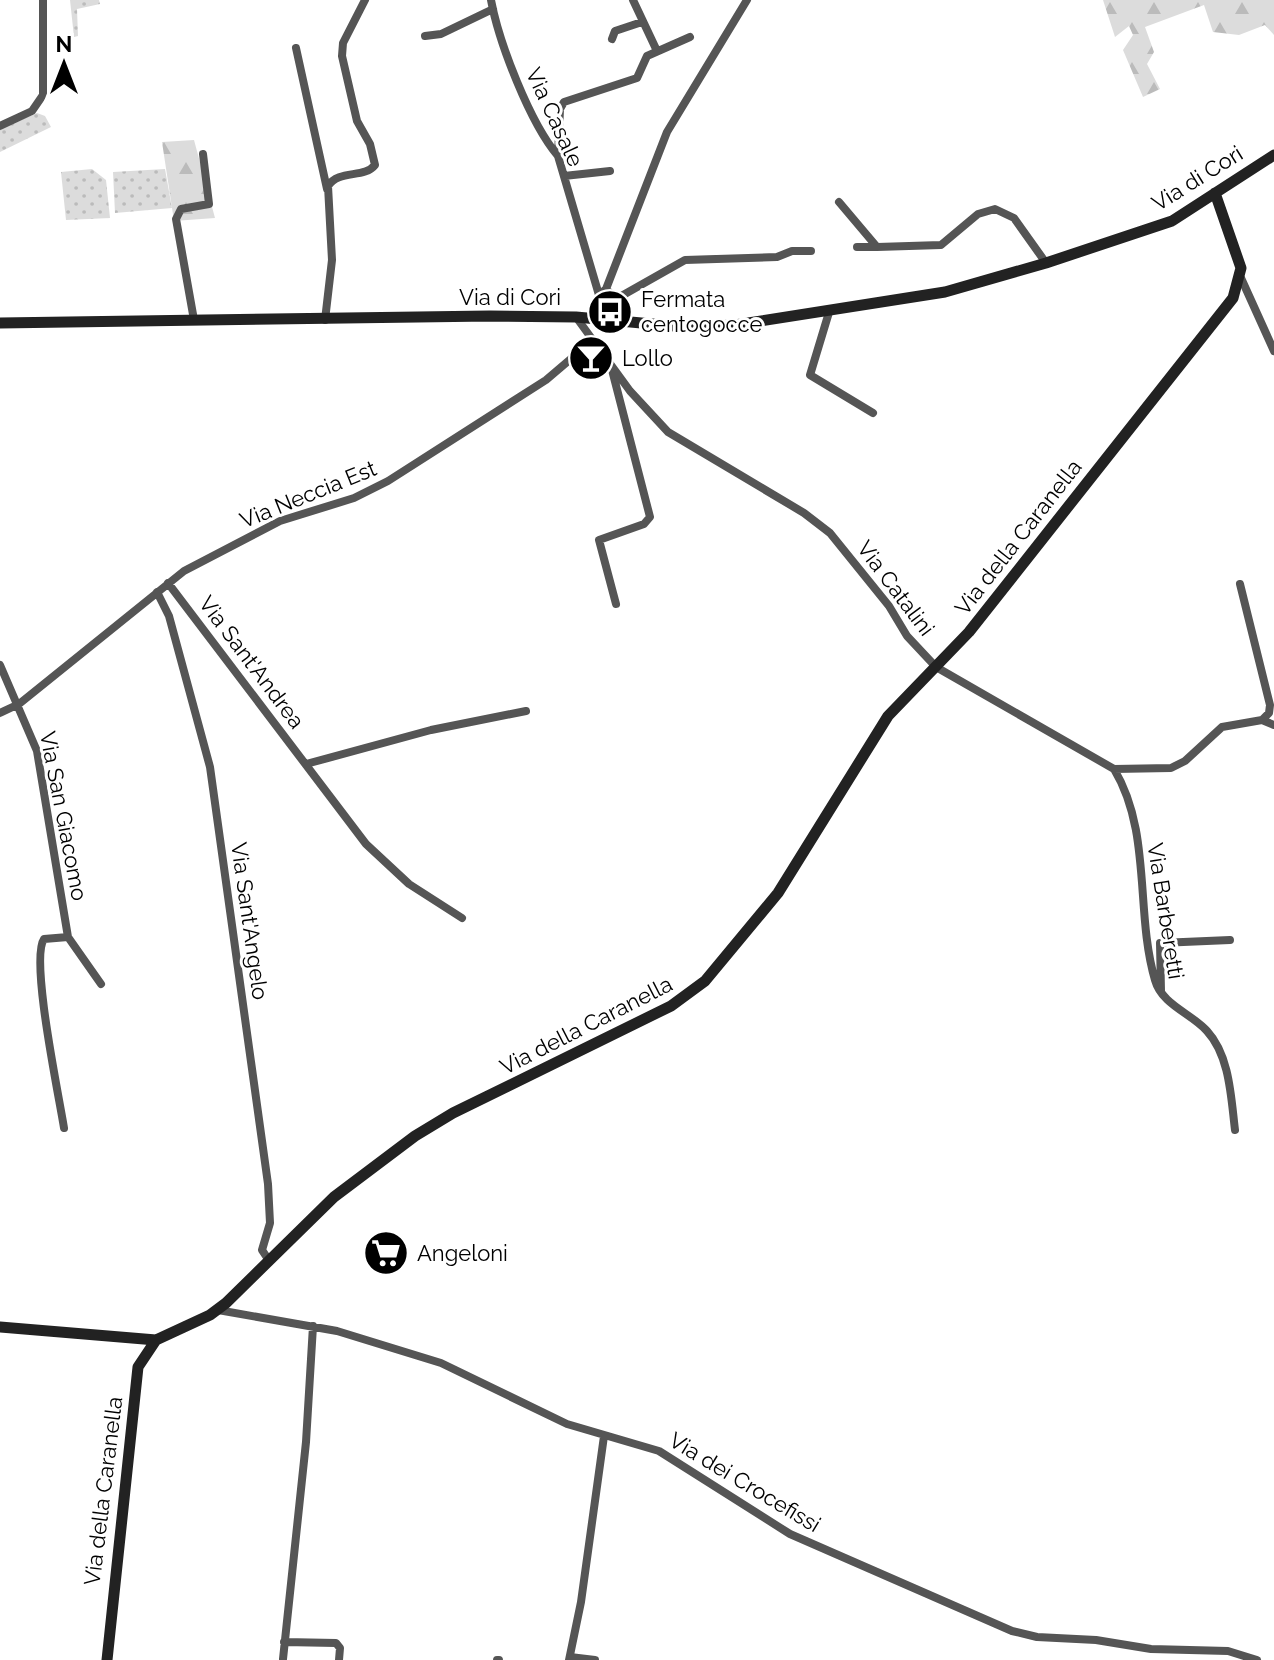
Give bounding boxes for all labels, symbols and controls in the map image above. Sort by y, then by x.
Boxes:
north arrow [24,24,104,104]
text: N [56,31,72,57]
street label: Via Casale [521,63,589,171]
street label: Via di Cori [1147,140,1247,216]
street label: Via di Cori [459,284,561,310]
place label: Fermata centogocce [641,286,762,337]
bus stop icon: Fermata centogocce [586,288,634,336]
bar icon: Lollo [567,334,615,382]
place label: Lollo [622,345,673,371]
street label: Via della Caranella [949,454,1087,620]
street label: Via Neccia Est [236,455,381,533]
street label: Via Catalini [852,535,940,641]
street label: Via Sant'Andrea [194,591,310,733]
street label: Via San Giacomo [35,729,93,903]
street label: Via Sant'Angelo [226,840,274,1002]
street label: Via Barberetti [1142,841,1190,981]
street label: Via della Caranella [495,970,677,1080]
supermarket icon: Angeloni [362,1229,410,1277]
place label: Angeloni [417,1240,508,1266]
street label: Via della Caranella [79,1395,127,1587]
street label: Via dei Crocefissi [665,1427,825,1537]

